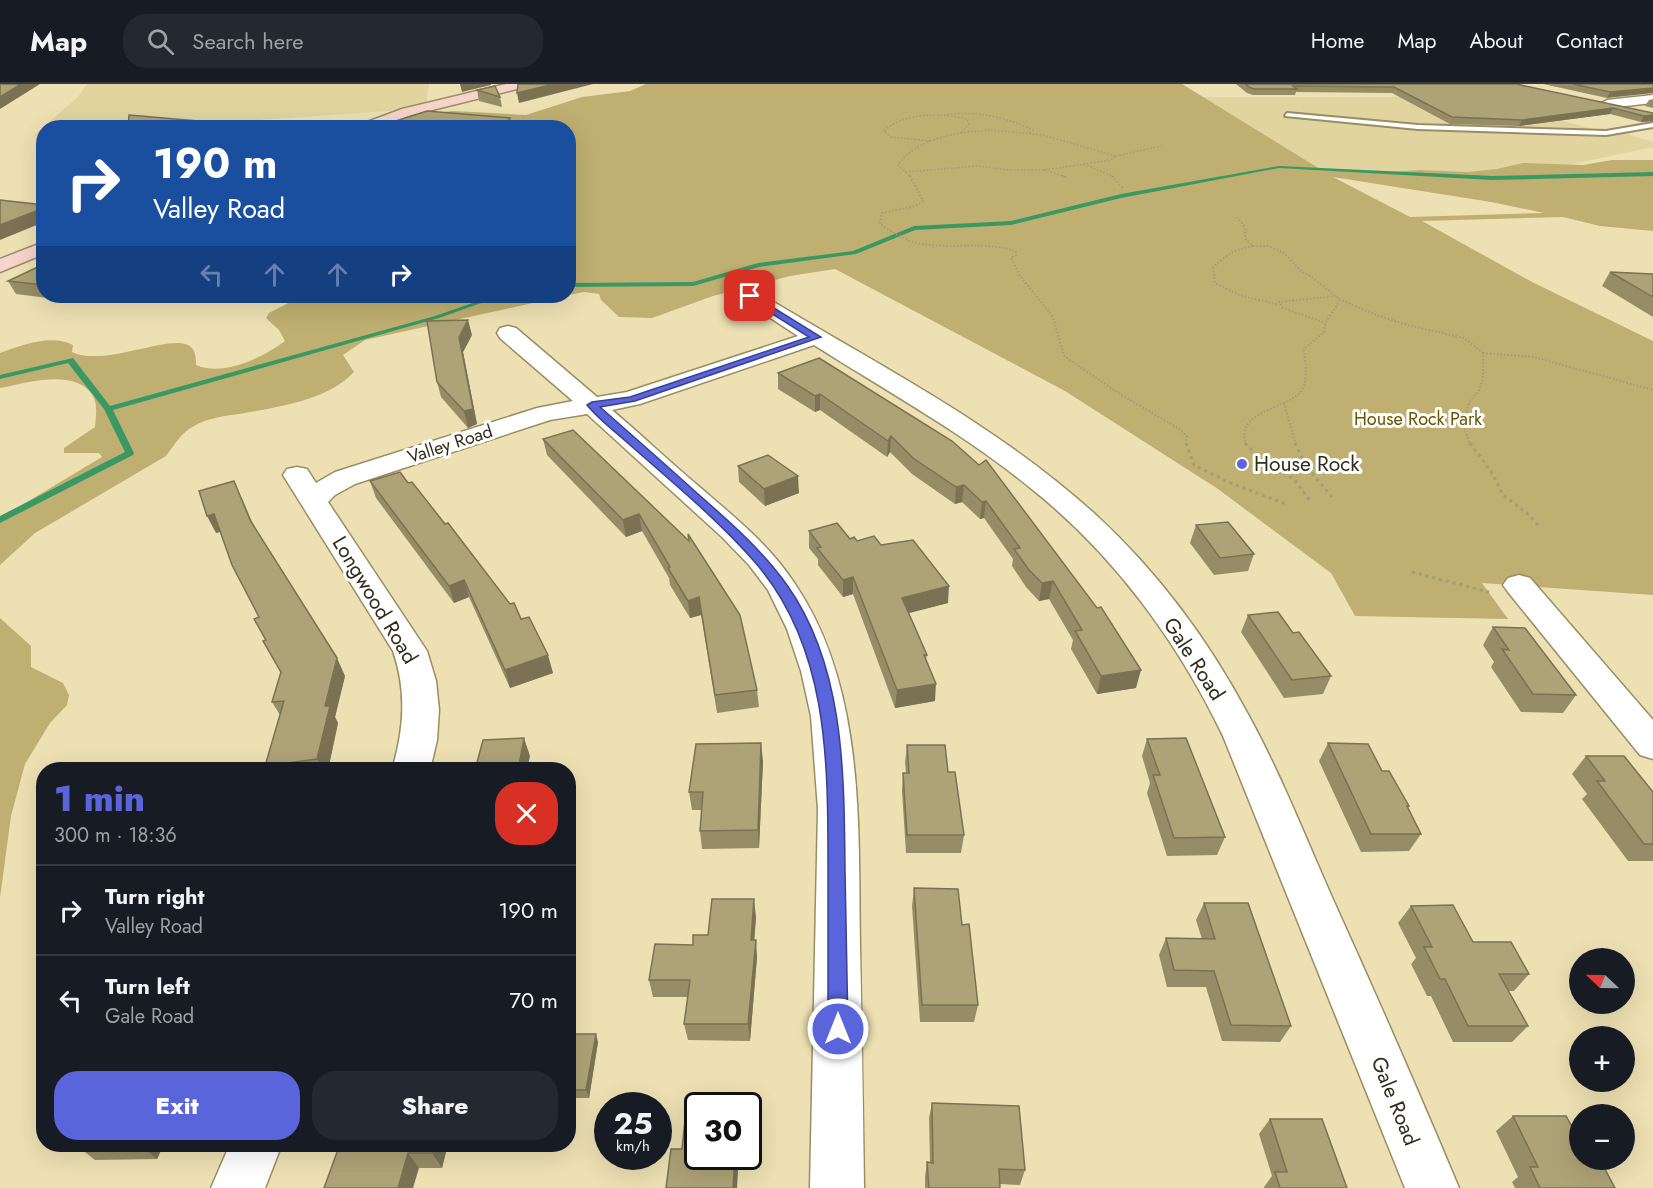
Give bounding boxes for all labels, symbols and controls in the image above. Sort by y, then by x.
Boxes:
search box [123,14,543,68]
text: Map [30,21,87,62]
icon: search [144,25,177,58]
text: Search here [192,25,304,57]
text: Home [1311,26,1364,56]
text: Map [1397,26,1437,56]
text: About [1470,26,1523,56]
text: Contact [1556,26,1623,56]
text: 190 m [153,133,277,194]
icon: right [54,144,132,222]
text: Valley Road [153,189,285,228]
icon: left [195,258,228,291]
icon: ahead [258,258,291,291]
icon: ahead [321,258,354,291]
icon: right [384,258,417,291]
pin [724,270,775,321]
icon: arrive [733,279,766,312]
park label: House Rock Park [1354,406,1482,432]
street label: Valley Road [404,418,496,470]
place label: House Rock [1254,449,1360,479]
marker: House Rock [1235,457,1249,471]
street label: Longwood Road [325,530,425,670]
street label: Gale Road [1156,612,1232,706]
text: 1 min [54,772,145,824]
button: close [495,782,558,845]
text: 300 m · 18:36 [54,821,177,850]
text: Turn right [105,880,205,912]
icon: right [54,894,87,927]
text: 190 m [498,894,558,926]
text: Valley Road [105,912,203,941]
north arrow [1569,948,1635,1014]
map controls [1569,948,1635,1170]
text: Turn left [105,970,190,1002]
icon: left [54,984,87,1017]
text: 70 m [509,984,558,1016]
position arrow [806,997,870,1061]
text: Gale Road [105,1002,194,1031]
button: + [1569,1026,1635,1092]
street label: Gale Road [1364,1052,1426,1150]
button: Exit [54,1071,300,1140]
button: Share [312,1071,558,1140]
speed limit sign: 30 [684,1092,762,1170]
text: 25 [613,1102,653,1145]
button: − [1569,1104,1635,1170]
text: km/h [616,1135,650,1157]

